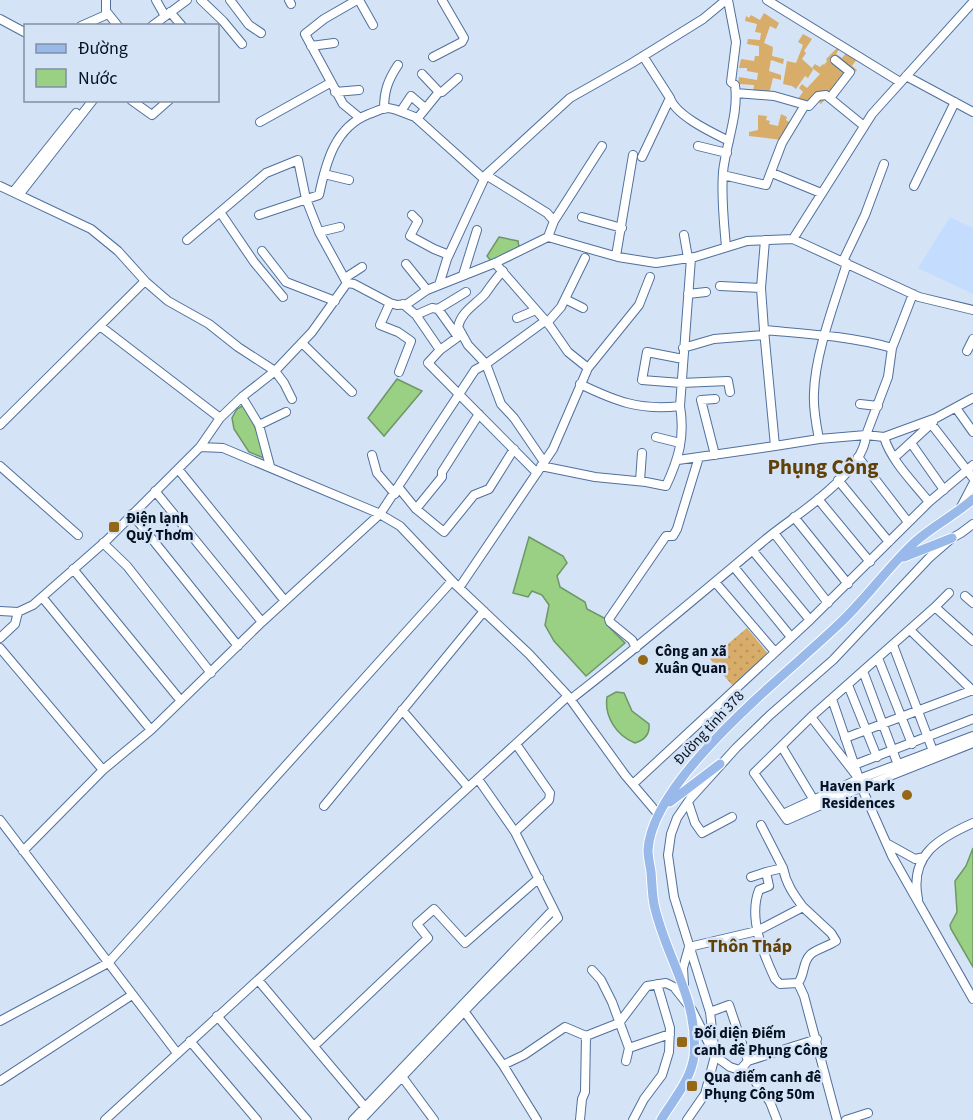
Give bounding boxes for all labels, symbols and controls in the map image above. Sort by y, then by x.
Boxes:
legend [24,24,219,102]
text: Đường [78,36,128,61]
text: Nước [78,66,117,91]
district label: Phụng Công [768,452,878,482]
place label: Điện lạnh Quý Thơm [126,508,194,546]
marker: Điện lạnh Quý Thơm [107,520,121,534]
place label: Công an xã Xuân Quan [655,641,727,679]
marker: Công an xã Xuân Quan [636,653,650,667]
street label: Đường tỉnh 378 [669,686,749,770]
place label: Haven Park Residences [819,776,896,814]
marker: Haven Park Residences [900,788,914,802]
district label: Thôn Tháp [708,934,792,959]
place label: Đối diện Điếm canh đê Phụng Công [694,1023,828,1061]
marker: Đối diện Điếm canh đê Phụng Công [675,1035,689,1049]
place label: Qua điếm canh đê Phụng Công 50m [704,1067,822,1105]
marker: Qua điếm canh đê Phụng Công 50m [685,1079,699,1093]

